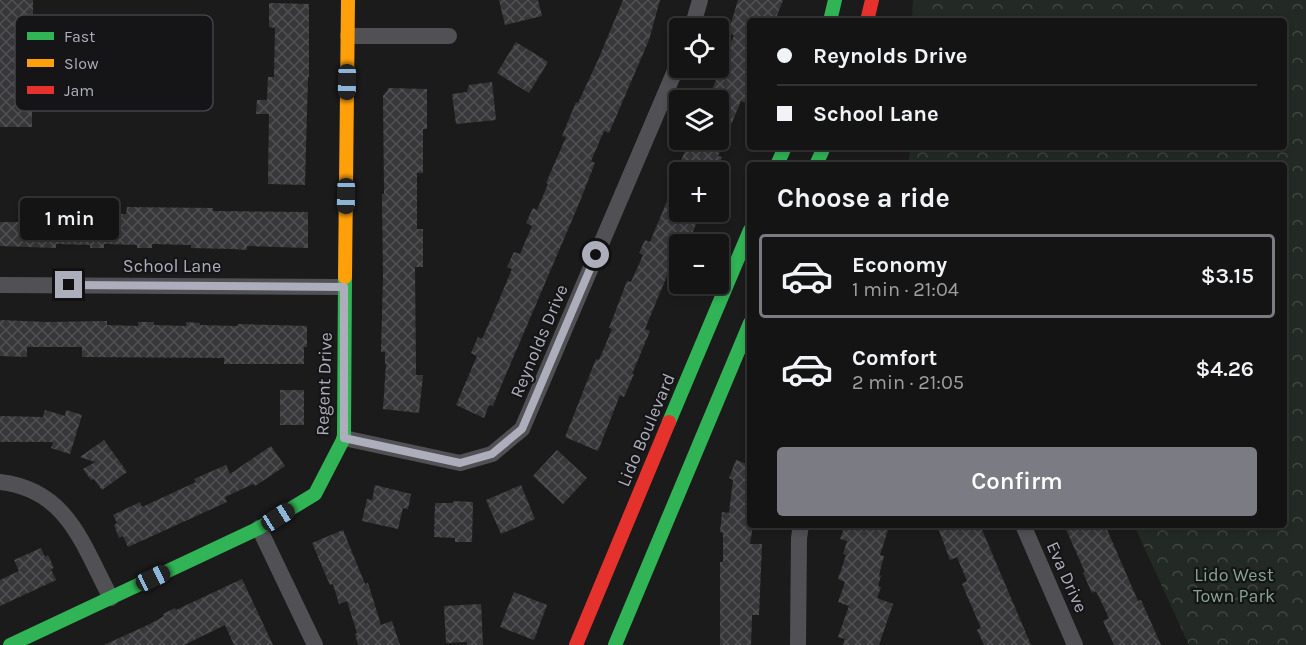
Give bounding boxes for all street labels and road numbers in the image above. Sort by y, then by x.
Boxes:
street label: School Lane [123,255,221,277]
street label: Reynolds Drive [505,281,573,401]
street label: Regent Drive [311,332,337,436]
street label: Lido Boulevard [612,370,680,490]
street label: Eva Drive [1042,538,1092,616]

